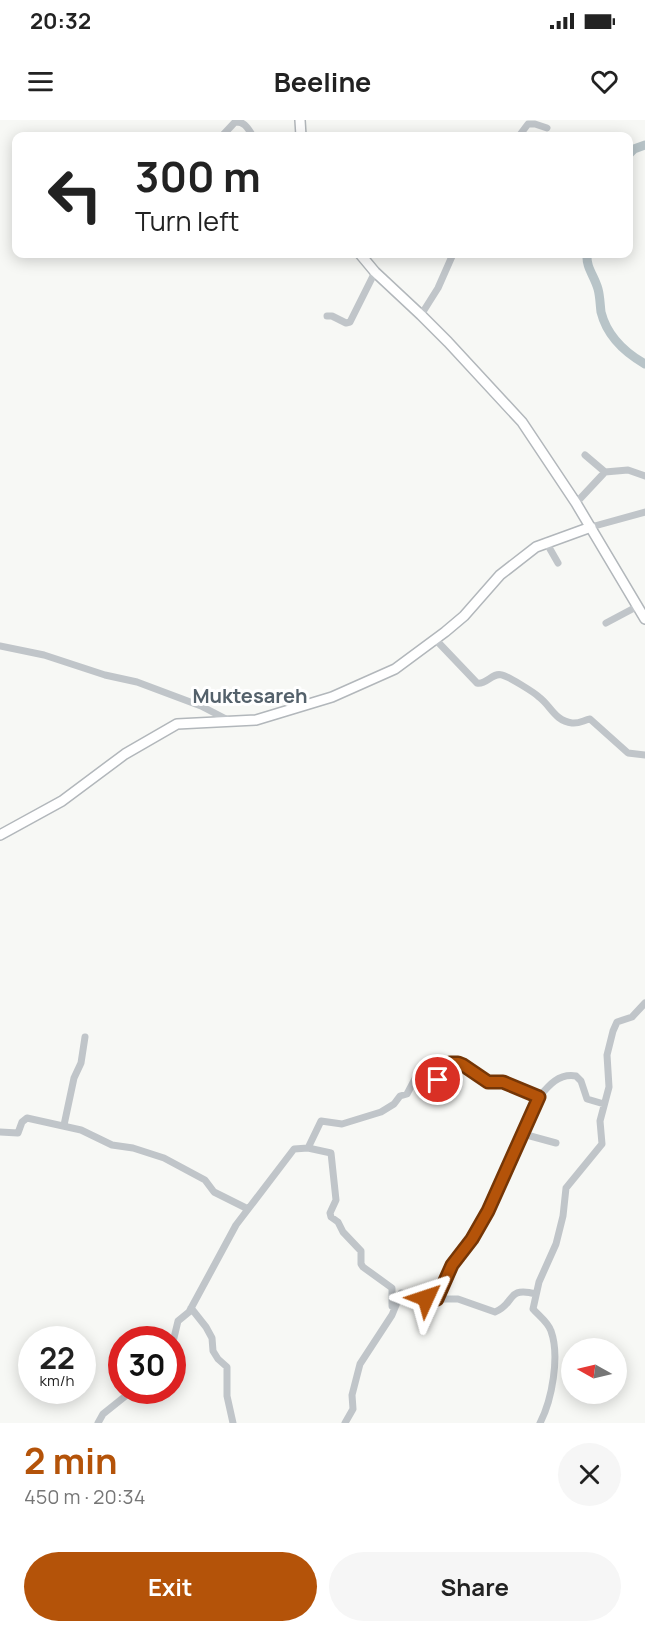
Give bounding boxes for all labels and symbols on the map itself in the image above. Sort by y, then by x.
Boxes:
district label: Muktesareh [192,682,308,709]
pin [412,1054,463,1105]
position arrow [394,1266,458,1330]
speed limit sign: 30 [108,1326,186,1404]
north arrow [561,1338,627,1404]

